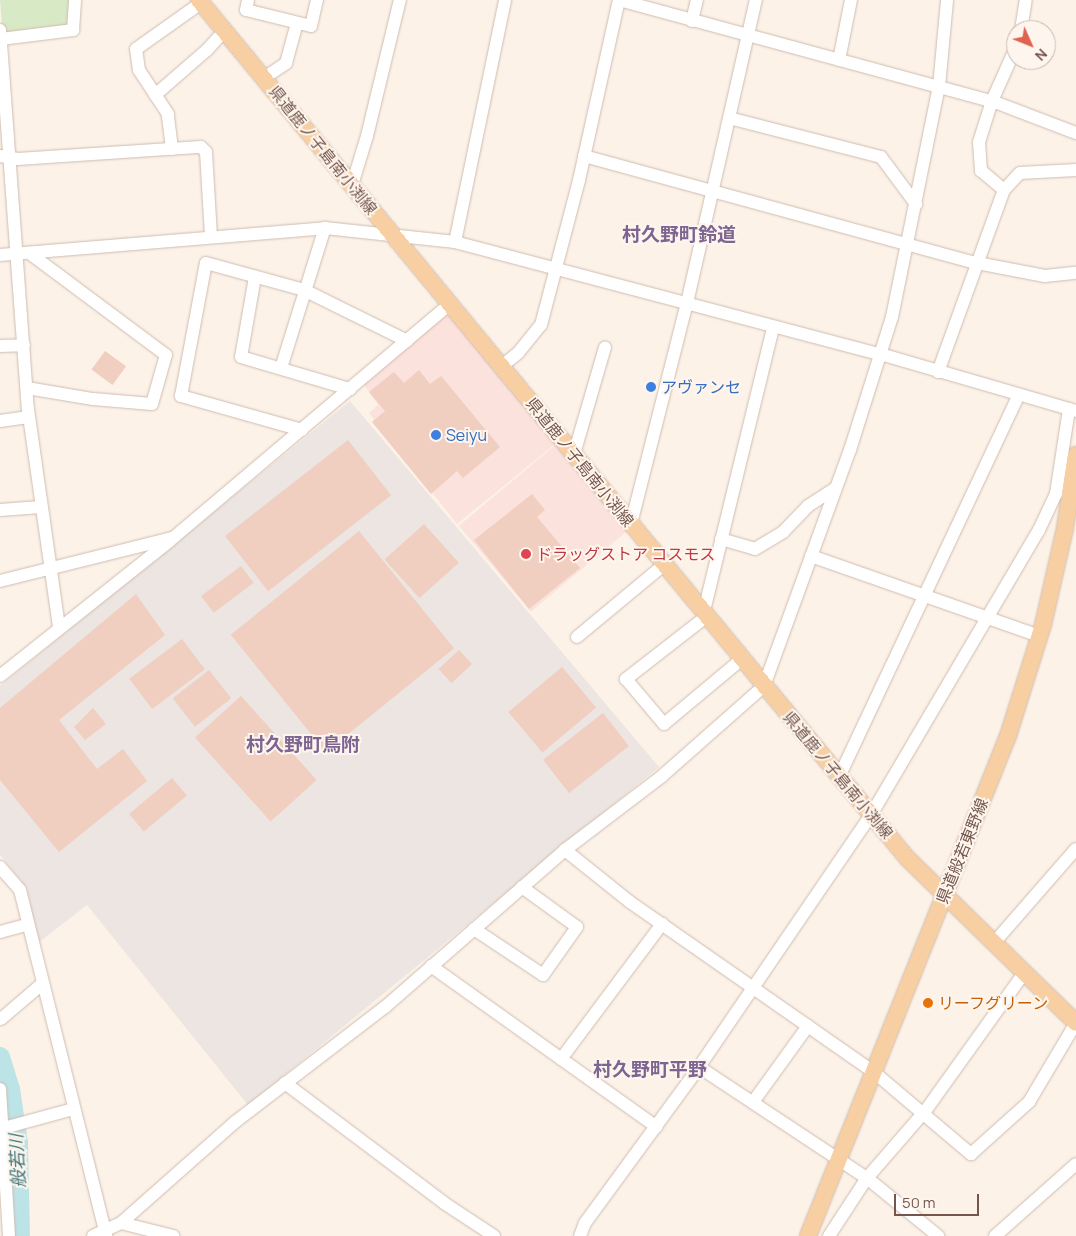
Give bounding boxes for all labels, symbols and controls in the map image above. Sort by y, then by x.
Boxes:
north arrow [1006,20,1056,70]
text: N [1031,45,1052,65]
street label: 県道鹿ノ子島南小渕線 [265,82,381,218]
district label: 村久野町鈴道 [622,224,736,246]
place label: アヴァンセ [661,377,741,397]
marker: アヴァンセ [645,381,657,393]
street label: 県道鹿ノ子島南小渕線 [522,394,638,530]
place label: Seiyu [446,425,487,445]
marker: Seiyu [430,429,442,441]
place label: ドラッグストア コスモス [536,544,715,564]
marker: ドラッグストア コスモス [520,548,532,560]
street label: 県道鹿ノ子島南小渕線 [779,708,897,842]
district label: 村久野町鳥附 [246,734,360,756]
street label: 県道般若東野線 [932,795,992,907]
place label: リーフグリーン [938,993,1050,1013]
marker: リーフグリーン [922,997,934,1009]
district label: 村久野町平野 [593,1059,707,1081]
water label: 般若川 [5,1133,29,1189]
scale bar [896,1184,981,1216]
text: 50 m [902,1192,936,1213]

